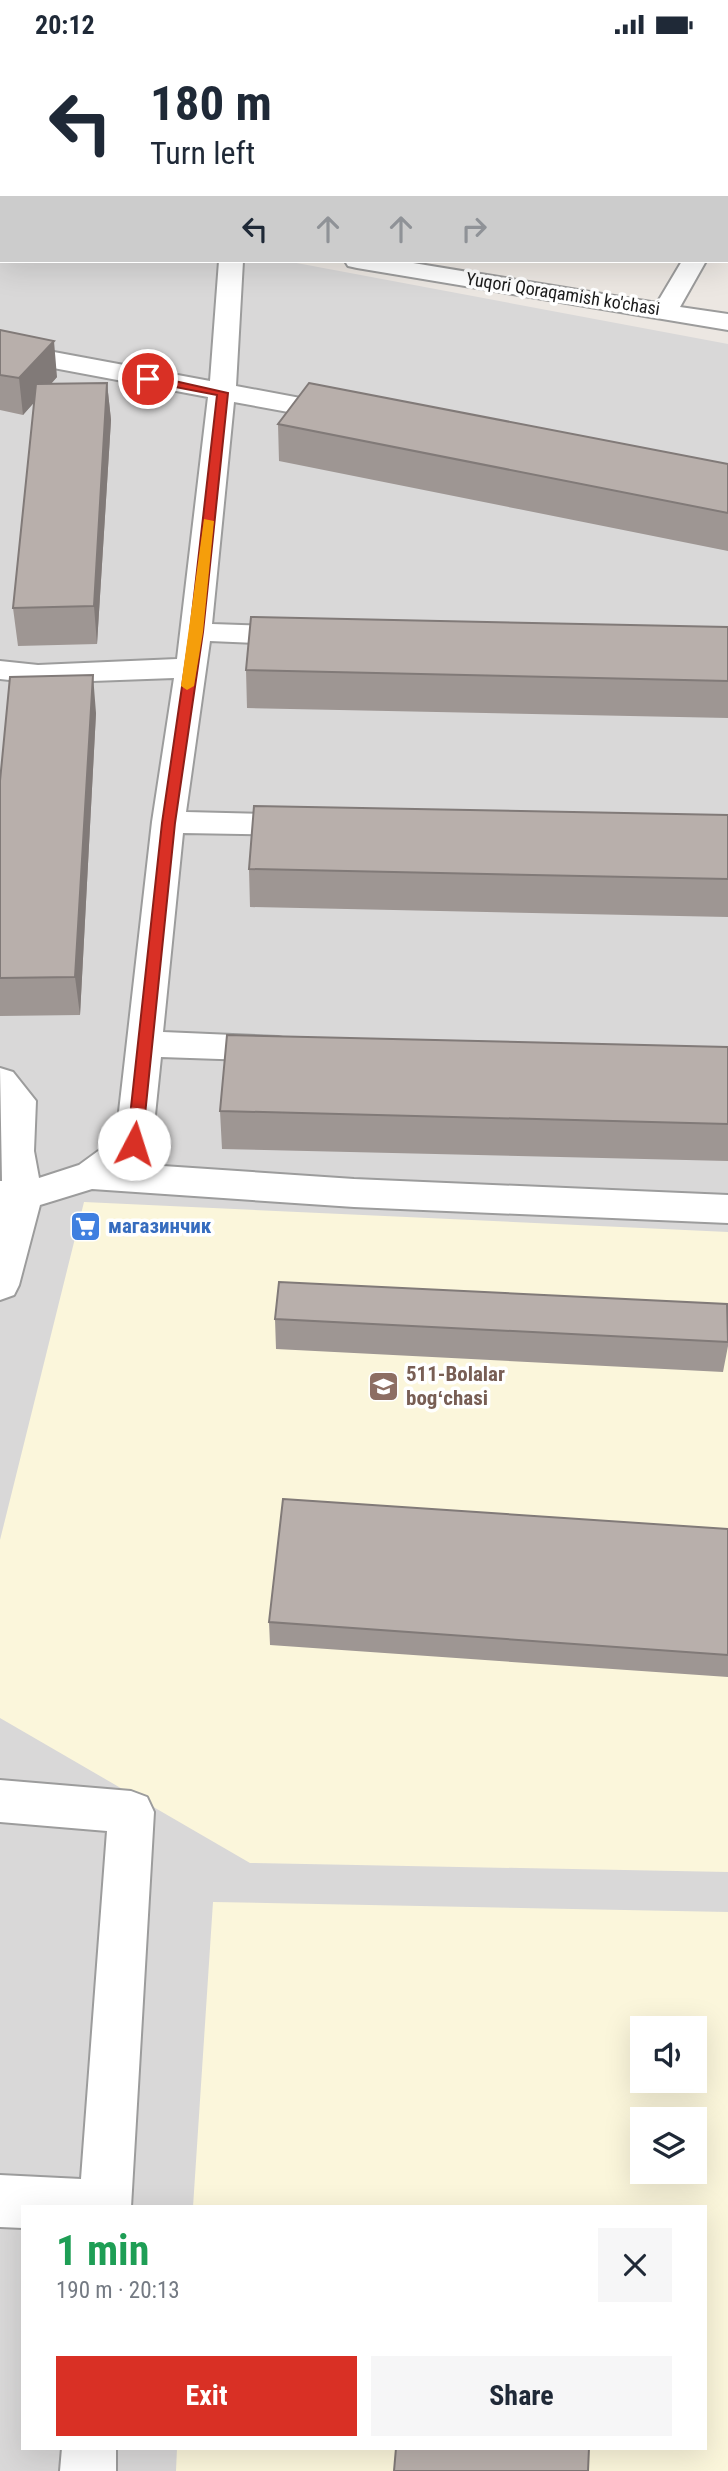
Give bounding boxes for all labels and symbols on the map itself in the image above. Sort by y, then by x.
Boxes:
street label: Yuqori Qoraqamish ko'chasi [465,268,662,319]
pin [118,349,178,409]
position arrow [97,1107,171,1181]
supermarket icon: магазинчик [68,1209,102,1243]
place label: магазинчик [108,1214,212,1238]
place label: 511-Bolalar bogʻchasi [406,1362,505,1410]
school or university icon: 511-Bolalar bogʻchasi [366,1369,400,1403]

